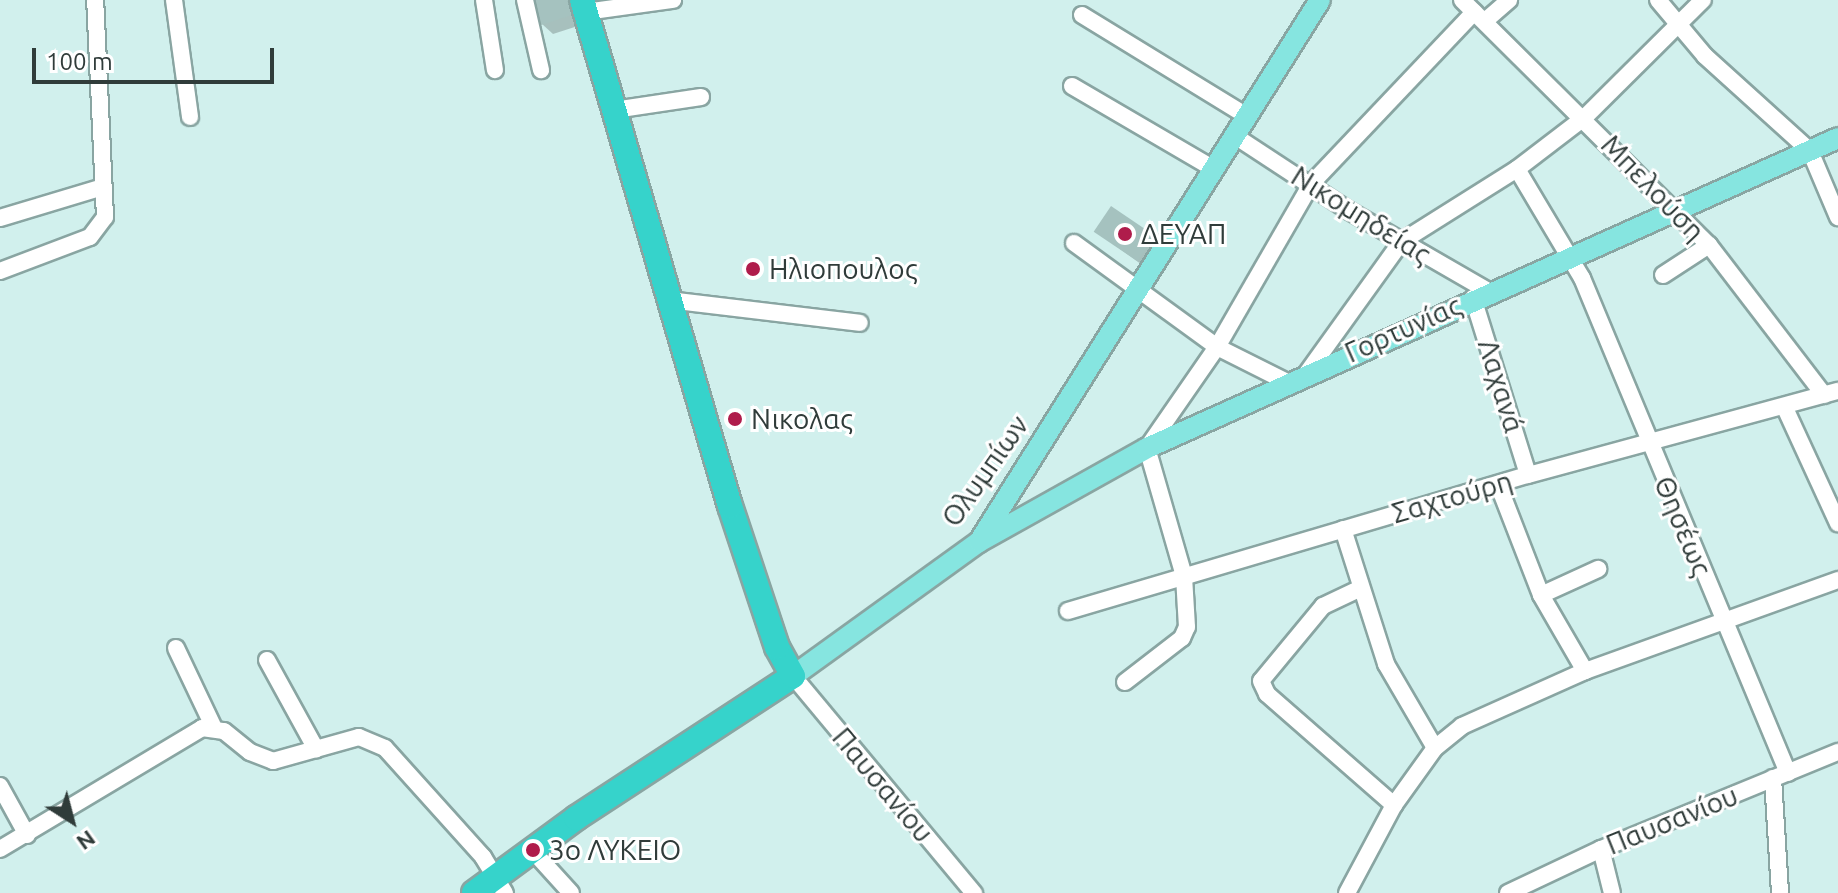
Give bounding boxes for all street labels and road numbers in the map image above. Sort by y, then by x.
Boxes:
street label: Μπελούση [1594,128,1712,248]
street label: Νικομηδείας [1285,159,1437,271]
street label: Γορτυνίας [1340,288,1466,370]
street label: Λαχανά [1471,335,1531,437]
street label: Ολυμπίων [935,409,1035,533]
street label: Σαχτούρη [1388,464,1516,530]
street label: Θησέως [1647,471,1719,581]
street label: Παυσανίου [825,721,941,849]
street label: Παυσανίου [1601,778,1743,862]

